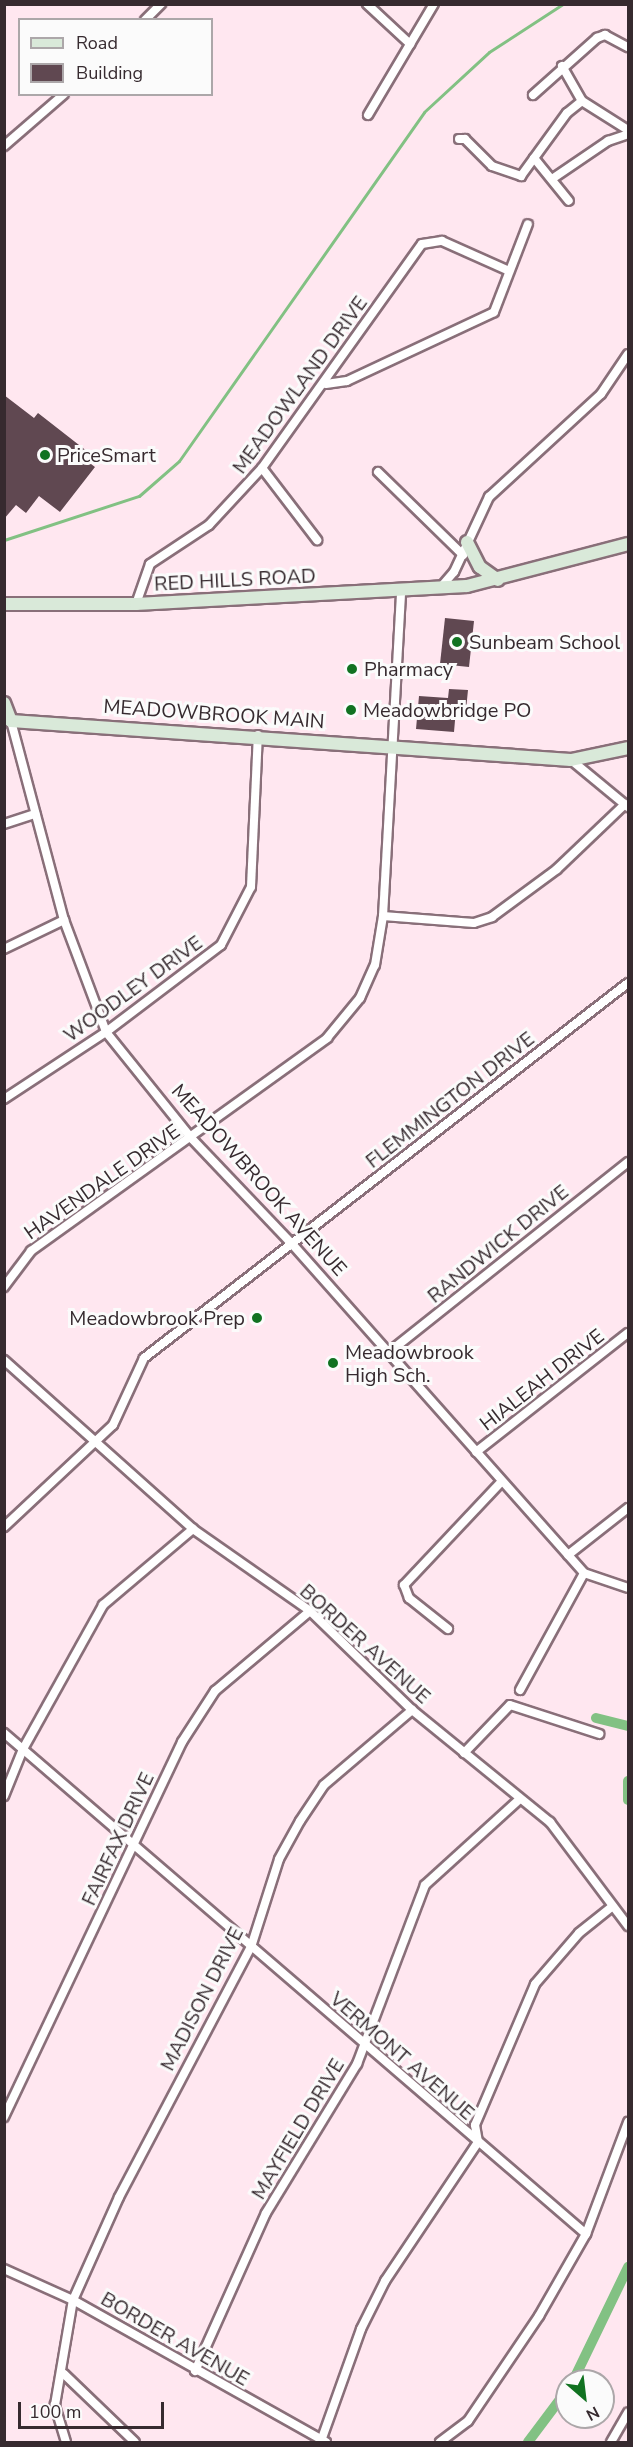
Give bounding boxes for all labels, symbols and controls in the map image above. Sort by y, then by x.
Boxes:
legend [18,18,213,96]
text: Road [76,31,118,55]
text: Building [76,61,143,85]
street label: MEADOWLAND DRIVE [228,292,372,478]
place label: PriceSmart [57,443,156,467]
marker: PriceSmart [38,448,52,462]
street label: RED HILLS ROAD [154,564,316,596]
place label: Sunbeam School [469,630,620,654]
marker: Sunbeam School [450,635,464,649]
place label: Pharmacy [364,657,453,681]
marker: Pharmacy [345,662,359,676]
street label: MEADOWBROOK MAIN [103,694,325,734]
place label: Meadowbridge PO [363,698,531,722]
marker: Meadowbridge PO [344,703,358,717]
street label: WOODLEY DRIVE [59,931,207,1047]
street label: FLEMMINGTON DRIVE [361,1027,539,1173]
street label: MEADOWBROOK AVENUE [166,1079,352,1281]
street label: HAVENDALE DRIVE [20,1119,184,1245]
street label: RANDWICK DRIVE [423,1180,573,1308]
place label: Meadowbrook Prep [69,1306,245,1330]
marker: Meadowbrook Prep [250,1311,264,1325]
street label: HIALEAH DRIVE [475,1324,609,1436]
place label: Meadowbrook High Sch. [345,1340,474,1387]
marker: Meadowbrook High Sch. [326,1356,340,1370]
street label: BORDER AVENUE [295,1579,435,1709]
street label: FAIRFAX DRIVE [77,1769,159,1909]
street label: MADISON DRIVE [155,1923,249,2075]
street label: VERMONT AVENUE [325,1987,479,2125]
street label: MAYFIELD DRIVE [247,2054,349,2204]
street label: BORDER AVENUE [97,2287,253,2391]
north arrow [555,2369,615,2429]
scale bar [21,2390,166,2428]
text: 100 m [29,2400,81,2424]
text: N [582,2401,603,2426]

